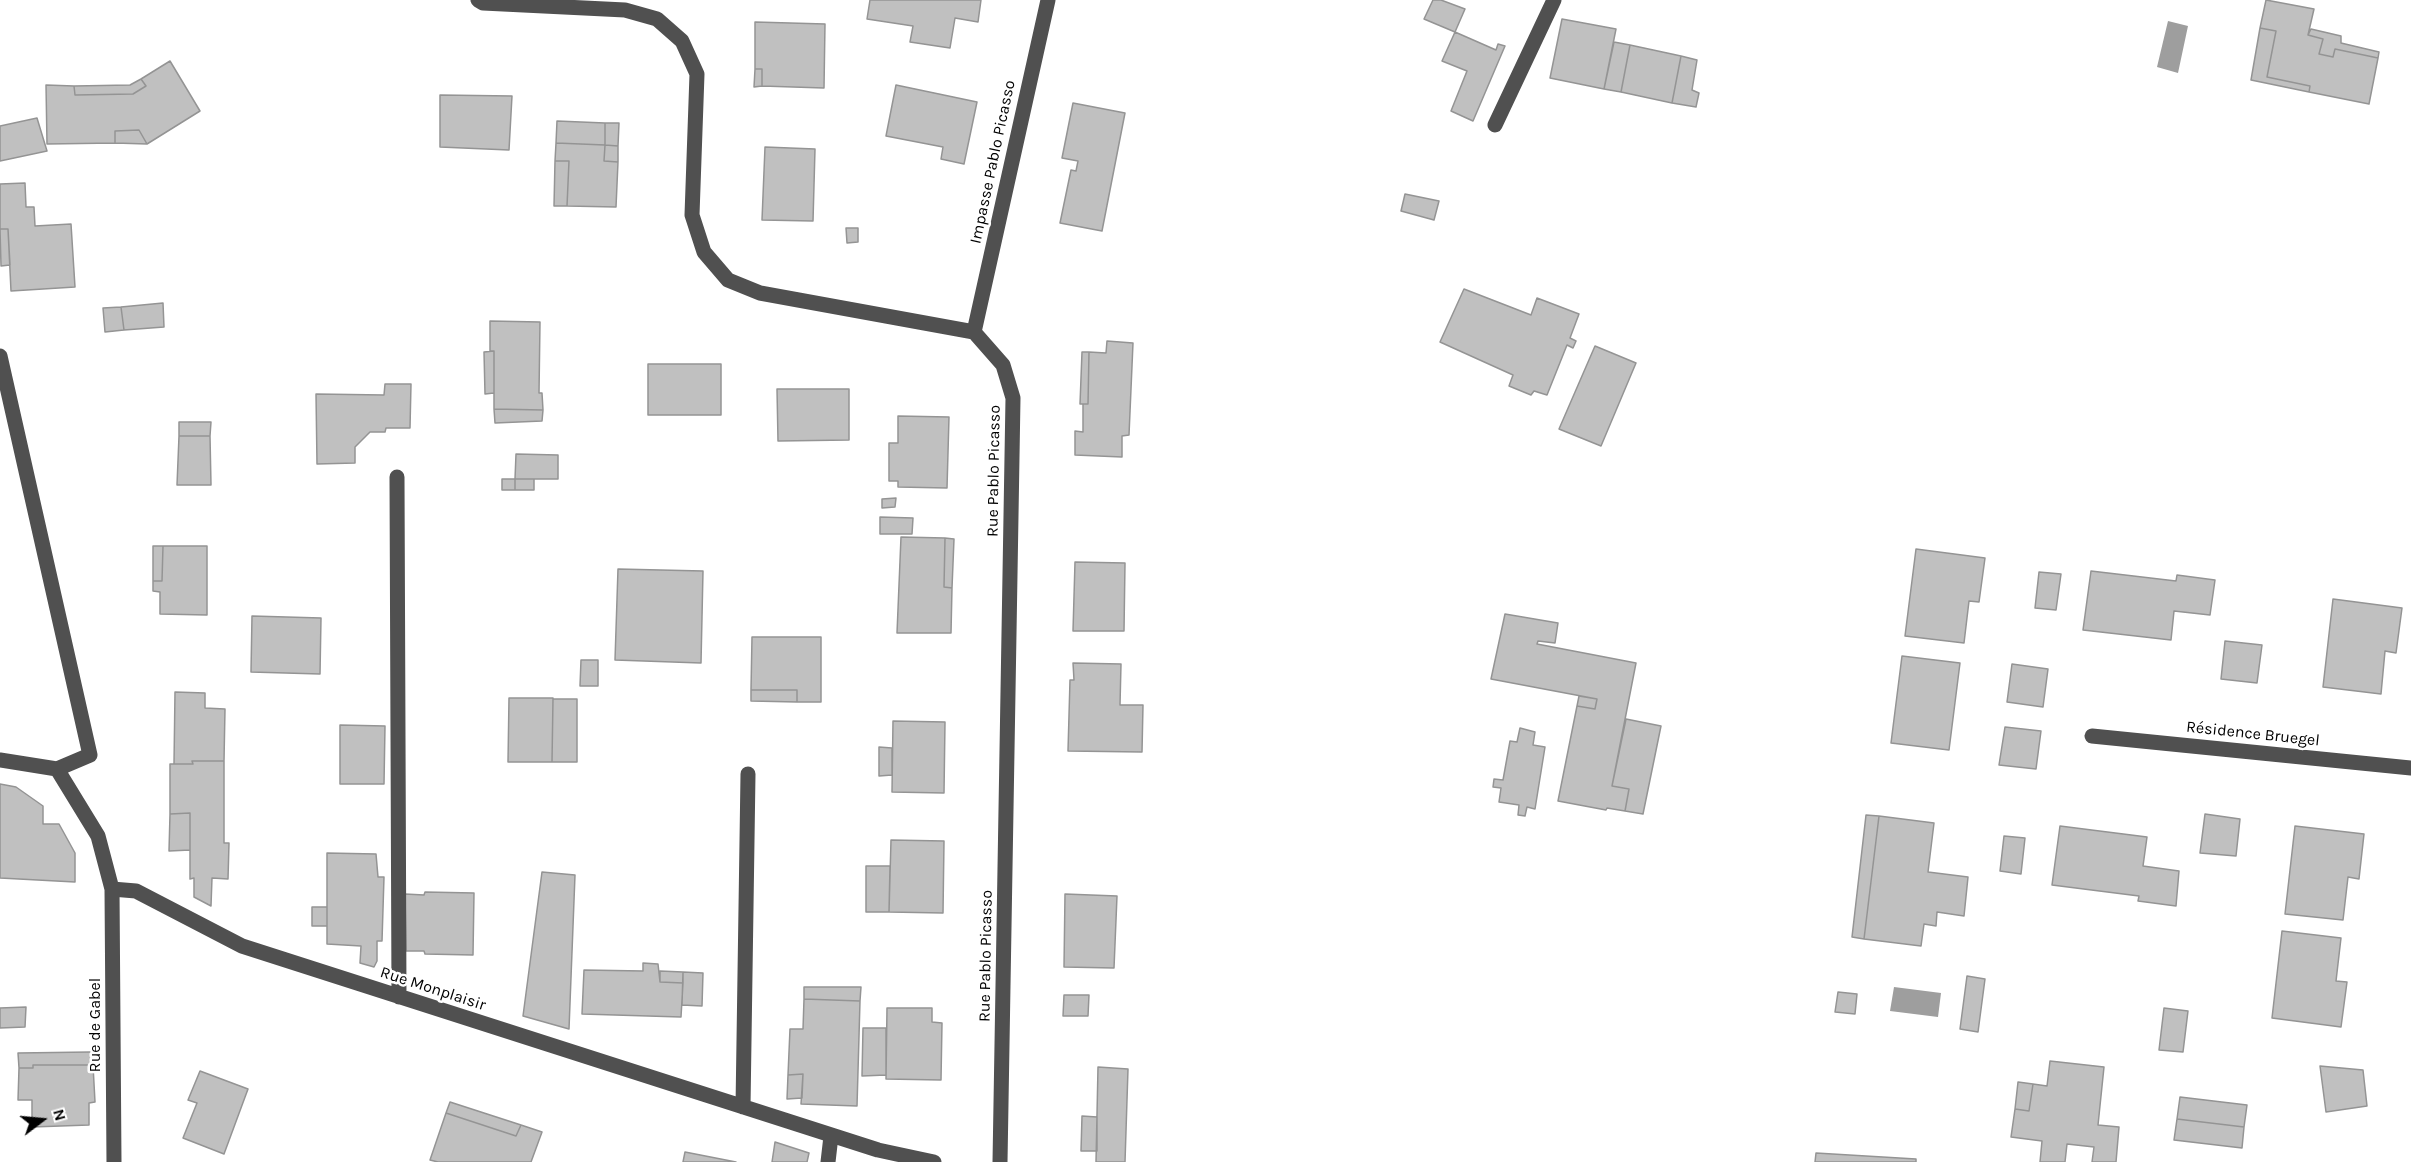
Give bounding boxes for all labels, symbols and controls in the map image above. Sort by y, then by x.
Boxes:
street label: Impasse Pablo Picasso [966,78,1020,246]
street label: Rue Pablo Picasso [983,405,1005,537]
street label: Résidence Bruegel [2185,717,2321,751]
street label: Rue Pablo Picasso [975,890,997,1022]
street label: Rue Monplaisir [378,963,488,1015]
street label: Rue de Gabel [85,978,105,1072]
north arrow [12,1090,72,1150]
text: N [49,1107,70,1123]

